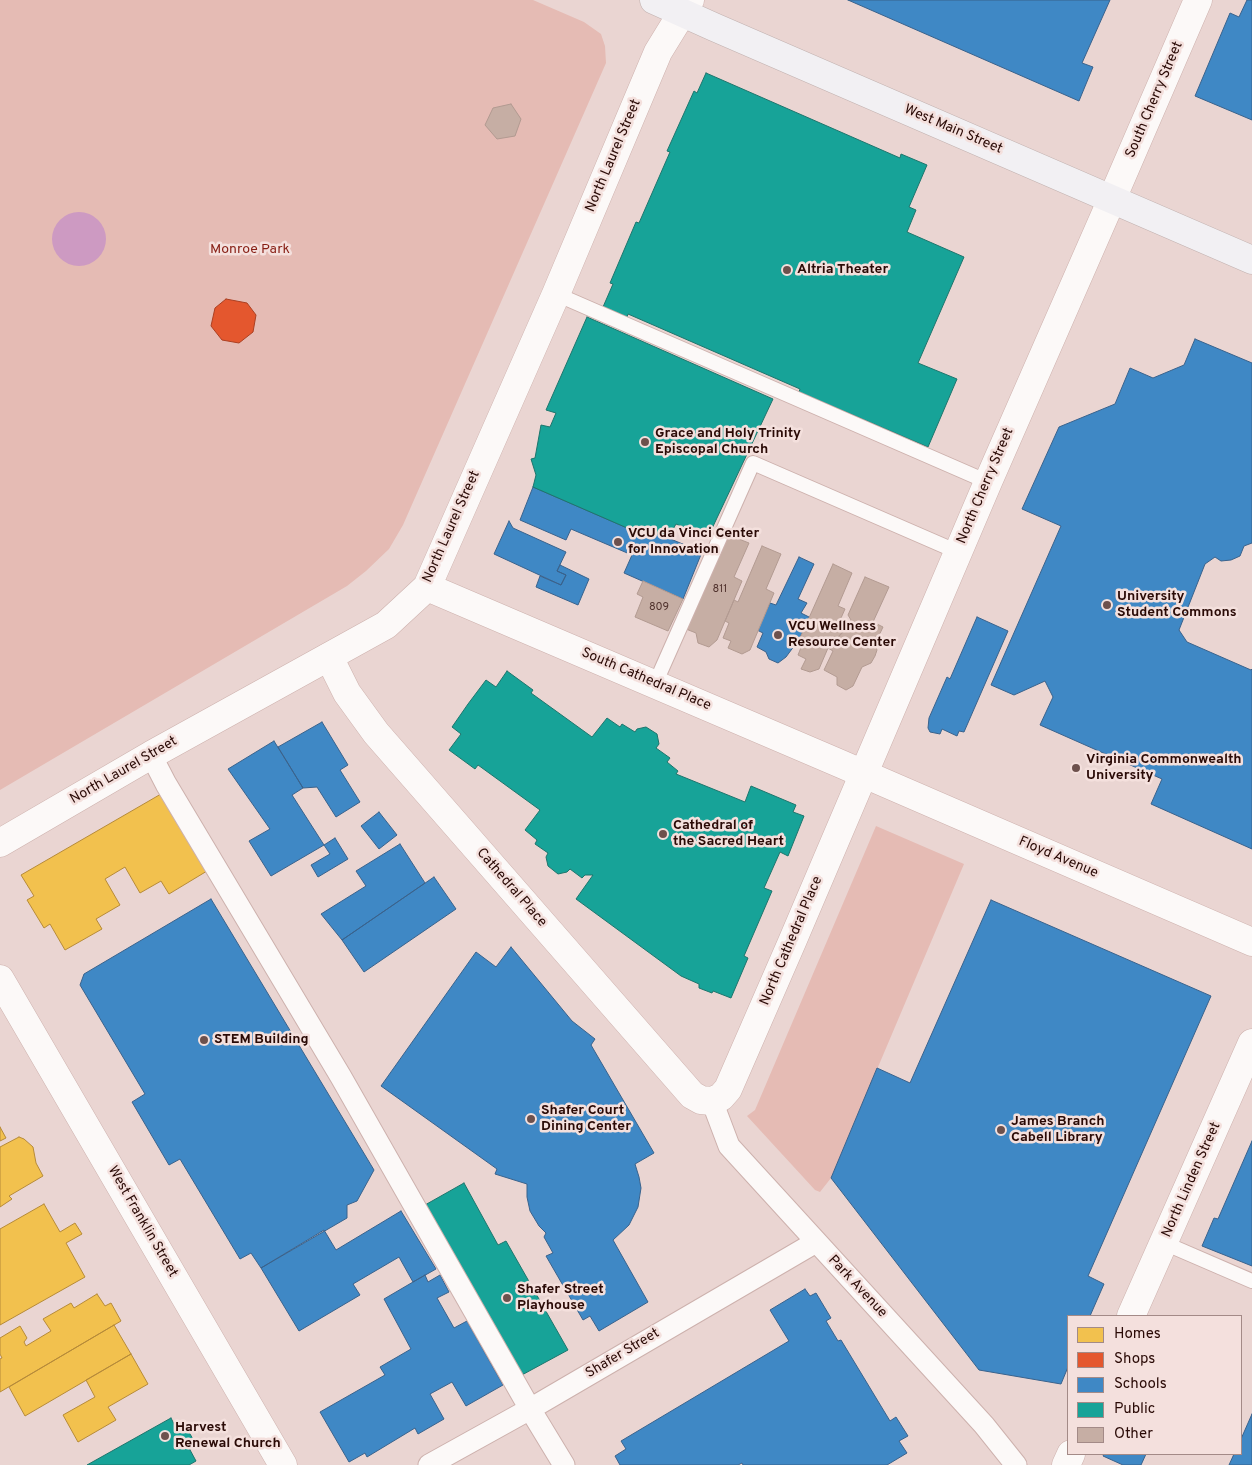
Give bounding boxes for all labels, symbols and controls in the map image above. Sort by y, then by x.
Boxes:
street label: South Cherry Street [1123,39,1187,161]
street label: North Laurel Street [583,97,645,215]
street label: West Main Street [901,102,1005,158]
park label: Monroe Park [210,242,290,258]
place label: Altria Theater [797,262,888,278]
marker: Altria Theater [781,264,793,276]
street label: North Cherry Street [954,425,1018,547]
place label: Grace and Holy Trinity Episcopal Church [655,426,801,458]
marker: Grace and Holy Trinity Episcopal Church [639,436,651,448]
street label: North Laurel Street [420,468,484,586]
place label: VCU da Vinci Center for Innovation [628,526,759,558]
marker: VCU da Vinci Center for Innovation [612,536,624,548]
house number: 811 [713,583,727,597]
place label: University Student Commons [1117,589,1237,622]
marker: University Student Commons [1101,599,1113,611]
house number: 809 [649,601,669,615]
place label: VCU Wellness Resource Center [788,619,896,652]
marker: VCU Wellness Resource Center [772,629,784,641]
street label: South Cathedral Place [579,645,713,715]
street label: North Laurel Street [67,734,181,808]
place label: Virginia Commonwealth University [1086,752,1241,784]
marker: Virginia Commonwealth University [1070,762,1082,774]
place label: Cathedral of the Sacred Heart [673,818,784,850]
marker: Cathedral of the Sacred Heart [657,828,669,840]
street label: Floyd Avenue [1016,834,1100,882]
street label: Cathedral Place [472,845,550,931]
street label: North Cathedral Place [757,874,827,1008]
place label: STEM Building [214,1032,309,1048]
marker: STEM Building [198,1034,210,1046]
place label: Shafer Court Dining Center [541,1103,631,1136]
marker: Shafer Court Dining Center [525,1113,537,1125]
place label: James Branch Cabell Library [1011,1114,1105,1146]
street label: North Linden Street [1159,1120,1225,1240]
marker: James Branch Cabell Library [995,1124,1007,1136]
street label: West Franklin Street [103,1163,181,1281]
street label: Park Avenue [824,1252,890,1322]
place label: Shafer Street Playhouse [517,1282,604,1314]
marker: Shafer Street Playhouse [501,1292,513,1304]
legend [1067,1315,1242,1455]
street label: Shafer Street [583,1325,663,1383]
text: Homes [1114,1325,1161,1344]
text: Shops [1114,1350,1155,1369]
text: Schools [1114,1375,1167,1394]
text: Public [1114,1400,1155,1419]
place label: Harvest Renewal Church [175,1420,281,1452]
text: Other [1114,1425,1153,1444]
marker: Harvest Renewal Church [159,1430,171,1442]

